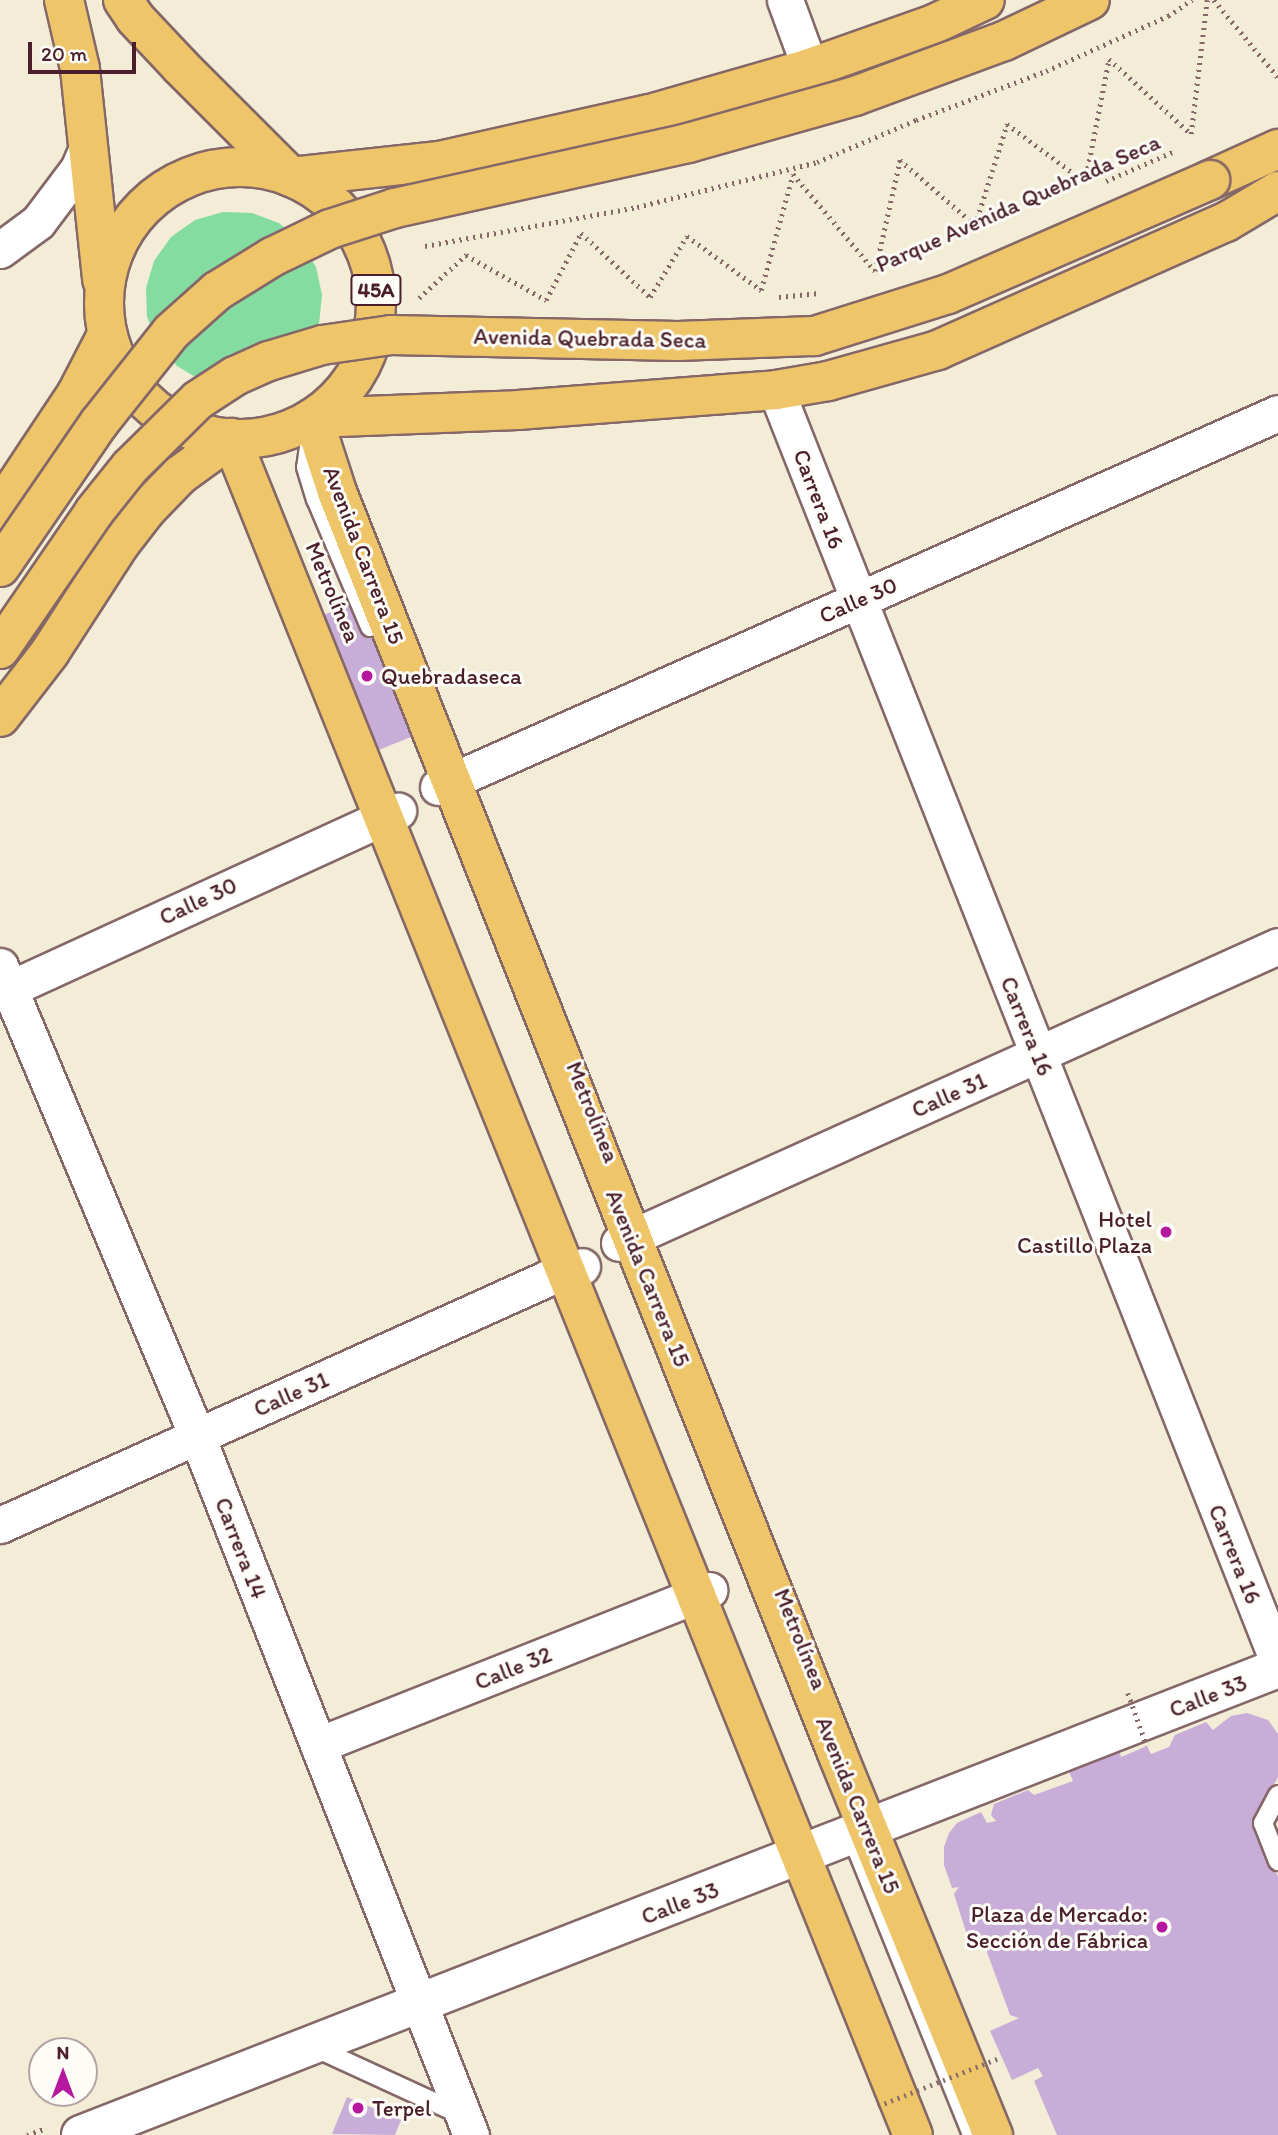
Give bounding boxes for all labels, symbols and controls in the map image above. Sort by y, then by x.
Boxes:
scale bar [32,28,140,72]
text: 20 m [41,41,87,66]
street label: Parque Avenida Quebrada Seca [872,128,1164,278]
road number: 45A [350,272,402,308]
street label: Avenida Quebrada Seca [474,322,706,354]
street label: Carrera 16 [787,445,851,553]
street label: Avenida Carrera 15 [317,462,411,648]
street label: Metrolínea [299,538,367,646]
street label: Calle 30 [815,571,901,629]
place label: Quebradaseca [381,662,522,690]
marker: Quebradaseca [359,668,375,684]
street label: Calle 30 [155,871,241,931]
street label: Carrera 16 [995,972,1059,1080]
street label: Metrolínea [560,1057,626,1167]
street label: Calle 31 [907,1066,991,1124]
street label: Avenida Carrera 15 [600,1186,696,1370]
place label: Hotel Castillo Plaza [1017,1205,1152,1259]
marker: Hotel Castillo Plaza [1158,1224,1174,1240]
street label: Calle 31 [249,1365,333,1423]
street label: Carrera 14 [209,1493,273,1603]
street label: Carrera 16 [1203,1500,1267,1608]
street label: Metrolínea [768,1584,834,1694]
street label: Calle 32 [471,1640,555,1696]
street label: Calle 33 [1165,1669,1251,1723]
street label: Avenida Carrera 15 [810,1713,906,1897]
street label: Calle 33 [637,1876,723,1930]
place label: Plaza de Mercado: Sección de Fábrica [967,1900,1148,1954]
marker: Plaza de Mercado: Sección de Fábrica [1154,1919,1170,1935]
north arrow [28,2037,98,2107]
text: N [57,2041,69,2064]
place label: Terpel [372,2094,432,2122]
marker: Terpel [350,2100,366,2116]

